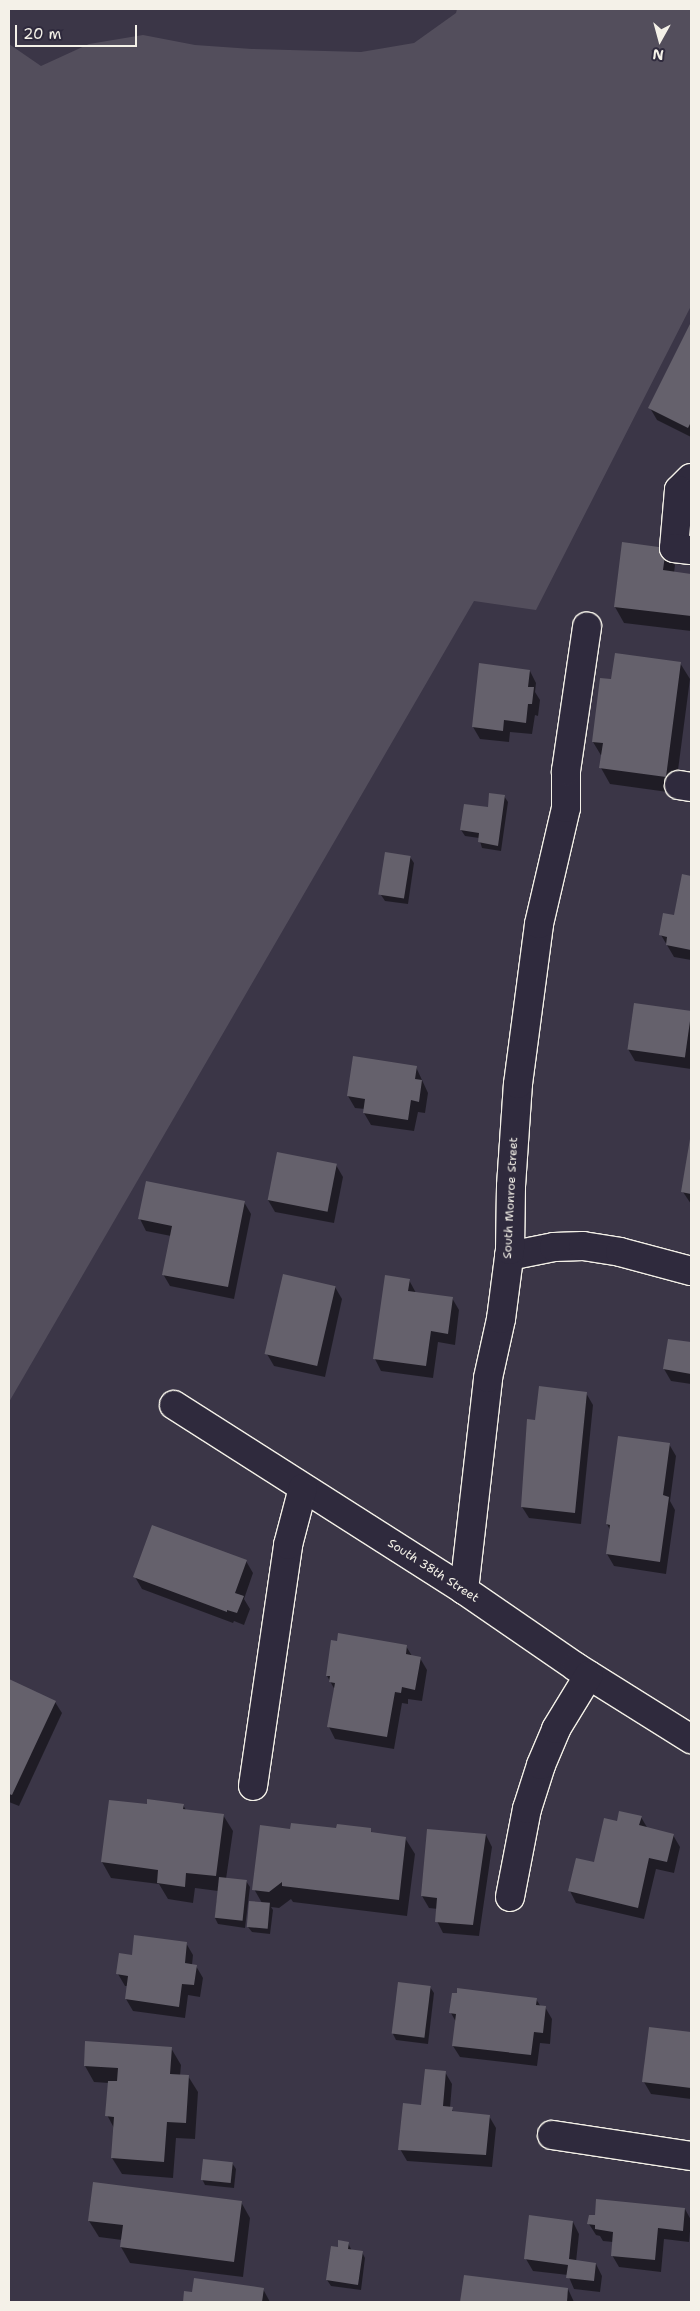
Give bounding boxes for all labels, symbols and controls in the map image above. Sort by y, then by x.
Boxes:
scale bar [18,15,140,47]
north arrow [635,15,685,65]
text: 20 m [23,24,62,44]
text: N [652,45,665,64]
street label: South Monroe Street [501,1137,521,1259]
street label: South 38th Street [385,1536,481,1606]

